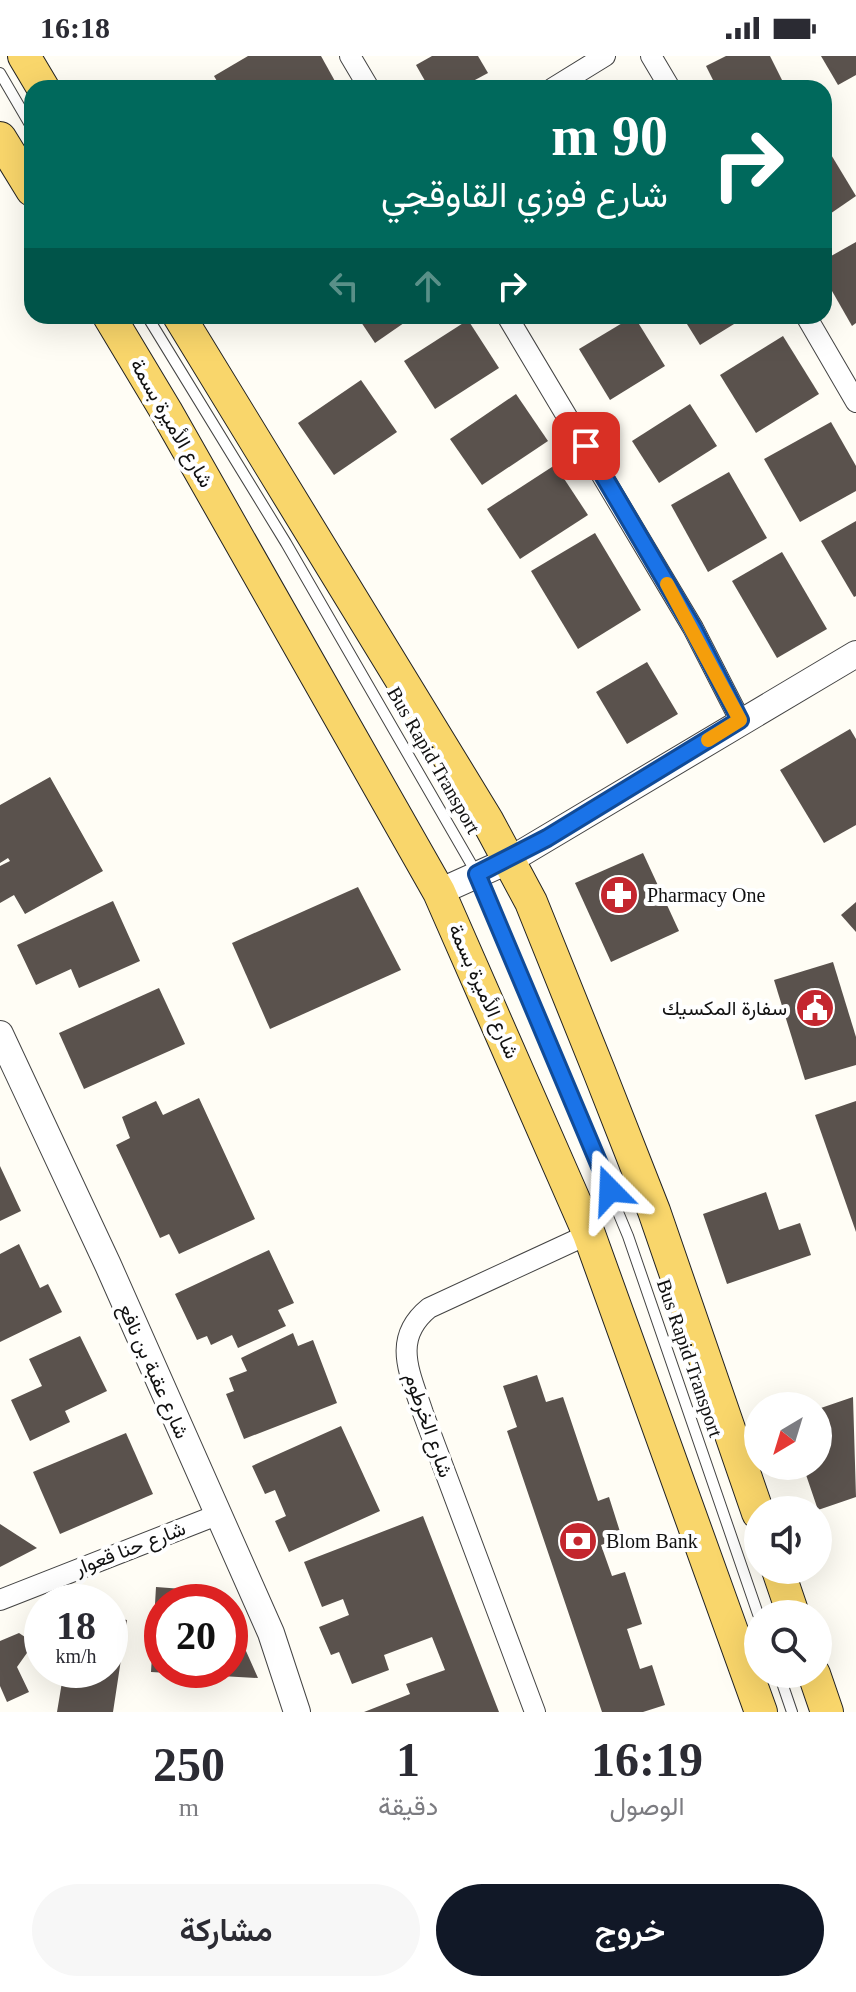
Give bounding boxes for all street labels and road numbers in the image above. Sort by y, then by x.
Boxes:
street label: شارع الأميرة بسمة [124,355,218,493]
street label: Bus Rapid Transport [382,683,485,838]
street label: شارع الأميرة بسمة [442,920,524,1063]
street label: Bus Rapid Transport [652,1276,727,1441]
street label: شارع عقبة بن نافع [112,1300,194,1443]
street label: شارع الخرطوم [398,1370,457,1481]
street label: شارع حنا قعوار [71,1517,189,1582]

